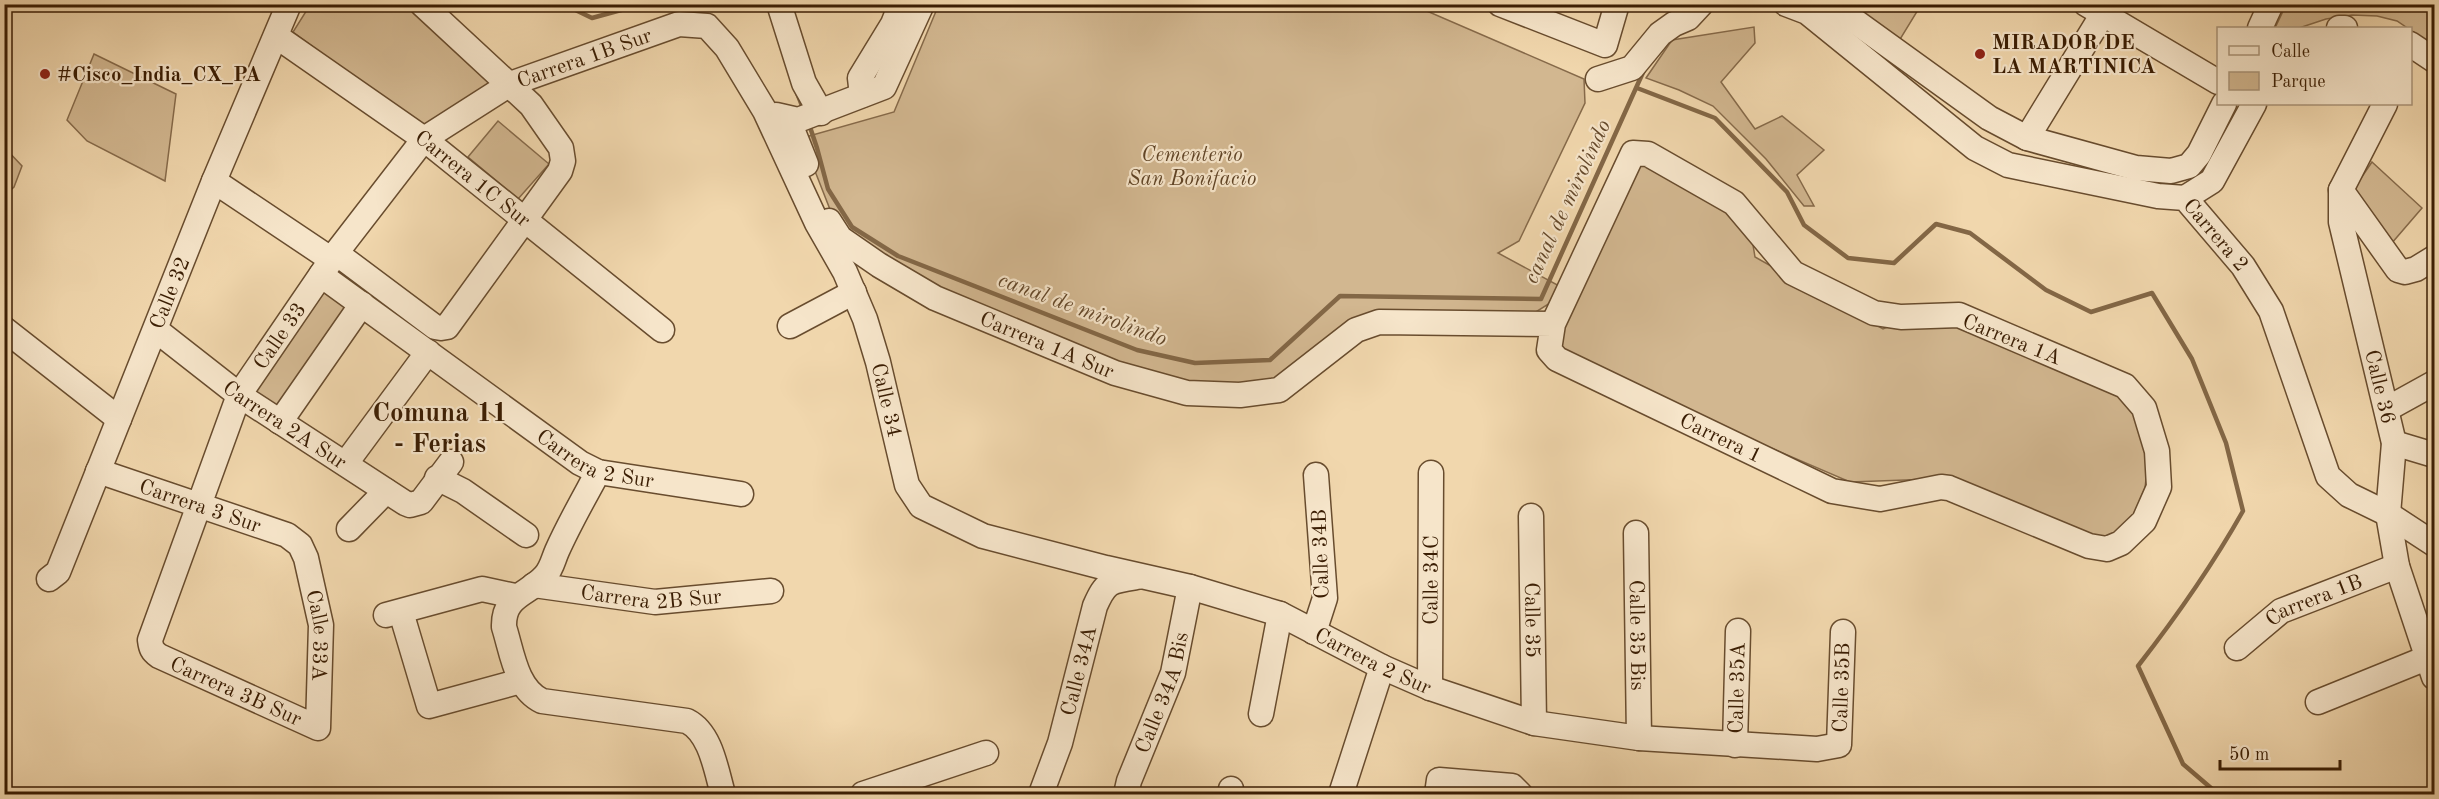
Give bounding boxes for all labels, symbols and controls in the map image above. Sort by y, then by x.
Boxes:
street label: Carrera 1B Sur [514,25,655,93]
legend [2217,27,2412,105]
place label: MIRADOR DE LA MARTINICA [1992,33,2156,78]
text: Calle [2271,43,2310,61]
marker: MIRADOR DE LA MARTINICA [1973,47,1987,61]
place label: #Cisco_India_CX_PA [57,65,261,86]
marker: #Cisco_India_CX_PA [38,67,52,81]
text: Parque [2271,73,2326,91]
water label: canal de mirolindo [1520,117,1615,287]
street label: Carrera 1C Sur [411,127,534,232]
park label: Cementerio San Bonifacio [1128,145,1256,190]
street label: Carrera 2 [2178,195,2252,276]
street label: Calle 32 [147,254,195,332]
water label: canal de mirolindo [995,269,1170,351]
street label: Calle 33 [251,299,311,374]
street label: Carrera 1A Sur [976,309,1117,383]
street label: Carrera 1A [1959,311,2064,370]
street label: Calle 36 [2360,348,2398,426]
street label: Calle 34 [867,361,904,440]
street label: Carrera 2A Sur [218,377,350,474]
district label: Comuna 11 - Ferias [372,400,508,458]
street label: Carrera 1 [1676,410,1765,468]
street label: Carrera 2 Sur [532,426,656,493]
street label: Carrera 3 Sur [136,477,264,538]
street label: Calle 34B [1309,509,1334,599]
street label: Calle 34C [1421,535,1443,625]
street label: Carrera 1B [2262,572,2366,631]
street label: Calle 35 Bis [1625,579,1647,691]
street label: Calle 35 [1520,582,1542,658]
street label: Carrera 2B Sur [579,583,723,614]
street label: Calle 33A [301,588,330,681]
street label: Calle 34A [1058,624,1101,718]
street label: Carrera 2 Sur [1311,625,1434,699]
street label: Calle 34A Bis [1132,631,1193,757]
street label: Calle 35A [1726,642,1750,734]
street label: Calle 35B [1830,642,1855,733]
street label: Carrera 3B Sur [166,654,305,731]
scale bar [2220,733,2340,771]
text: 50 m [2229,746,2269,764]

